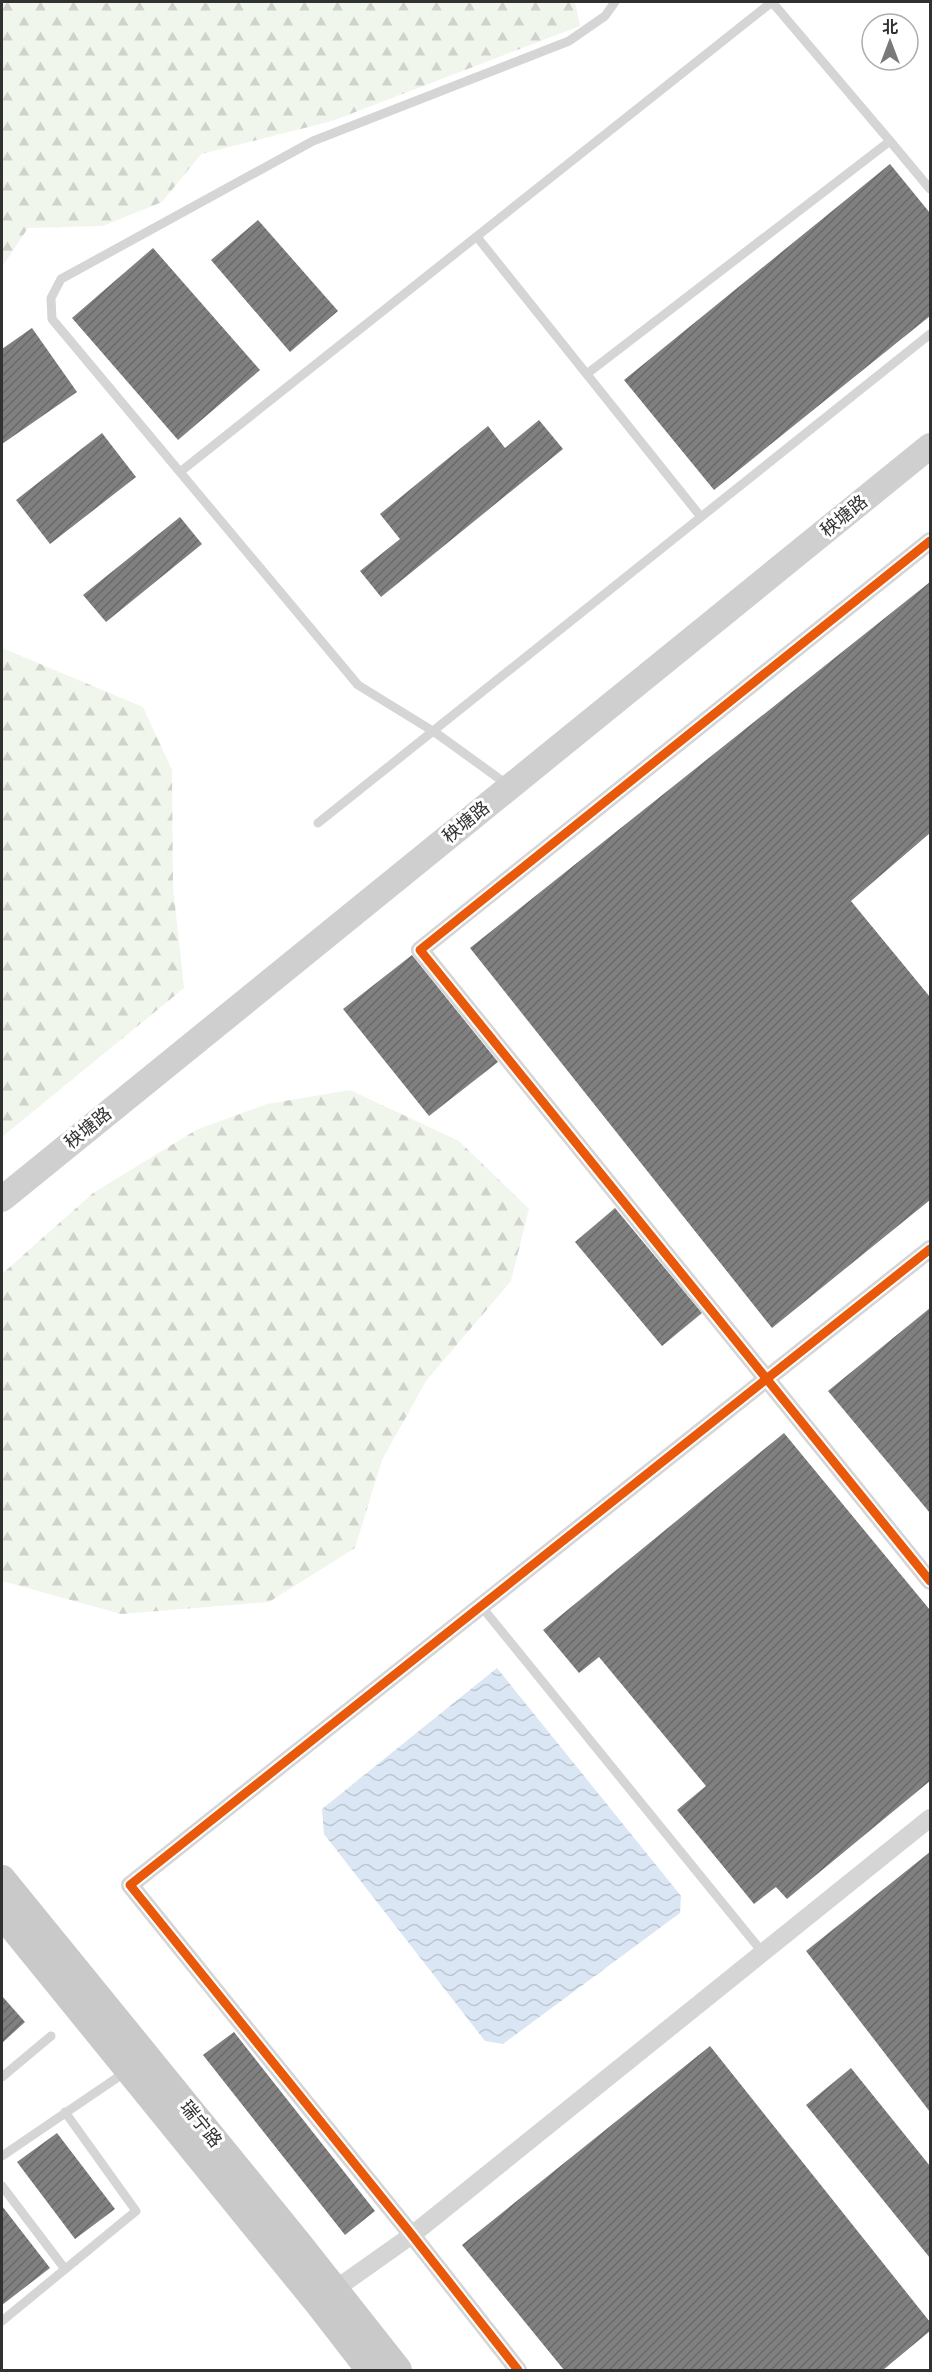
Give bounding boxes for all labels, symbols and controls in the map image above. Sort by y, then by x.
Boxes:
north arrow [860,12,920,72]
text: 北 [882,16,898,38]
street label: 秧塘路 [815,489,873,542]
street label: 秧塘路 [437,795,495,848]
street label: 秧塘路 [59,1101,117,1154]
street label: 瑞宁路 [175,2095,228,2153]

